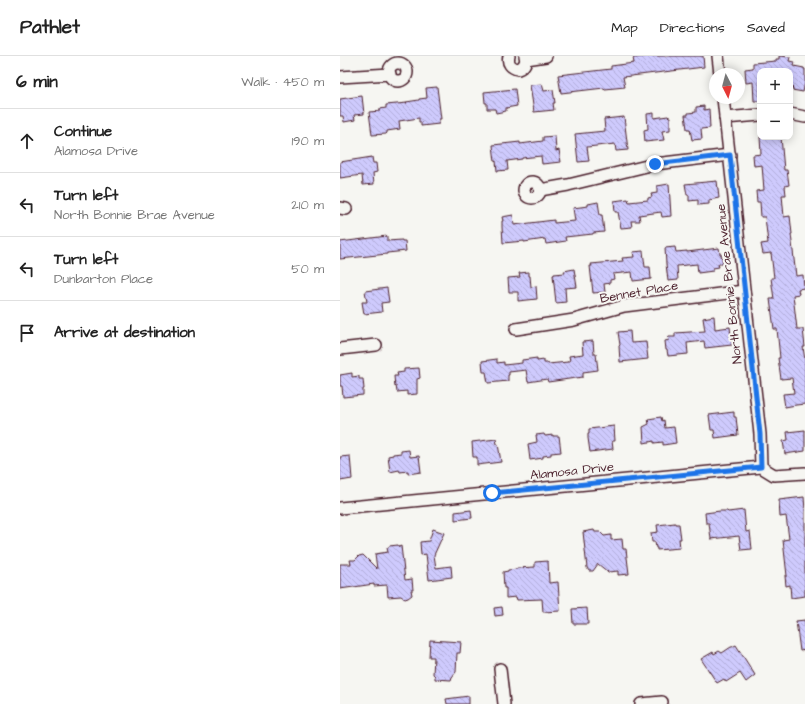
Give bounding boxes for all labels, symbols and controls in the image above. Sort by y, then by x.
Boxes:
text: Pathlet [20,14,80,41]
text: Map [611,18,638,38]
text: Directions [660,18,725,38]
text: Saved [747,18,785,38]
north arrow [709,68,745,104]
map controls [757,68,793,140]
button: + [757,68,793,104]
text: 6 min [16,70,58,94]
text: Walk · 450 m [241,73,324,91]
button: − [757,104,793,140]
text: Continue [54,121,112,142]
icon: ahead [16,130,38,152]
text: 190 m [291,132,324,150]
text: Alamosa Drive [54,142,138,160]
route end [646,155,664,173]
text: Turn left [54,185,118,206]
icon: left [16,194,38,216]
text: 210 m [291,196,324,214]
street label: North Bonnie Brae Avenue [712,203,746,365]
text: North Bonnie Brae Avenue [54,206,215,224]
text: Turn left [54,249,118,270]
icon: left [16,258,38,280]
text: 50 m [291,260,324,278]
text: Dunbarton Place [54,270,153,288]
street label: Bennet Place [599,276,679,308]
icon: arrive [16,322,38,344]
text: Arrive at destination [54,322,195,343]
street label: Alamosa Drive [529,458,615,484]
route start [483,484,501,502]

